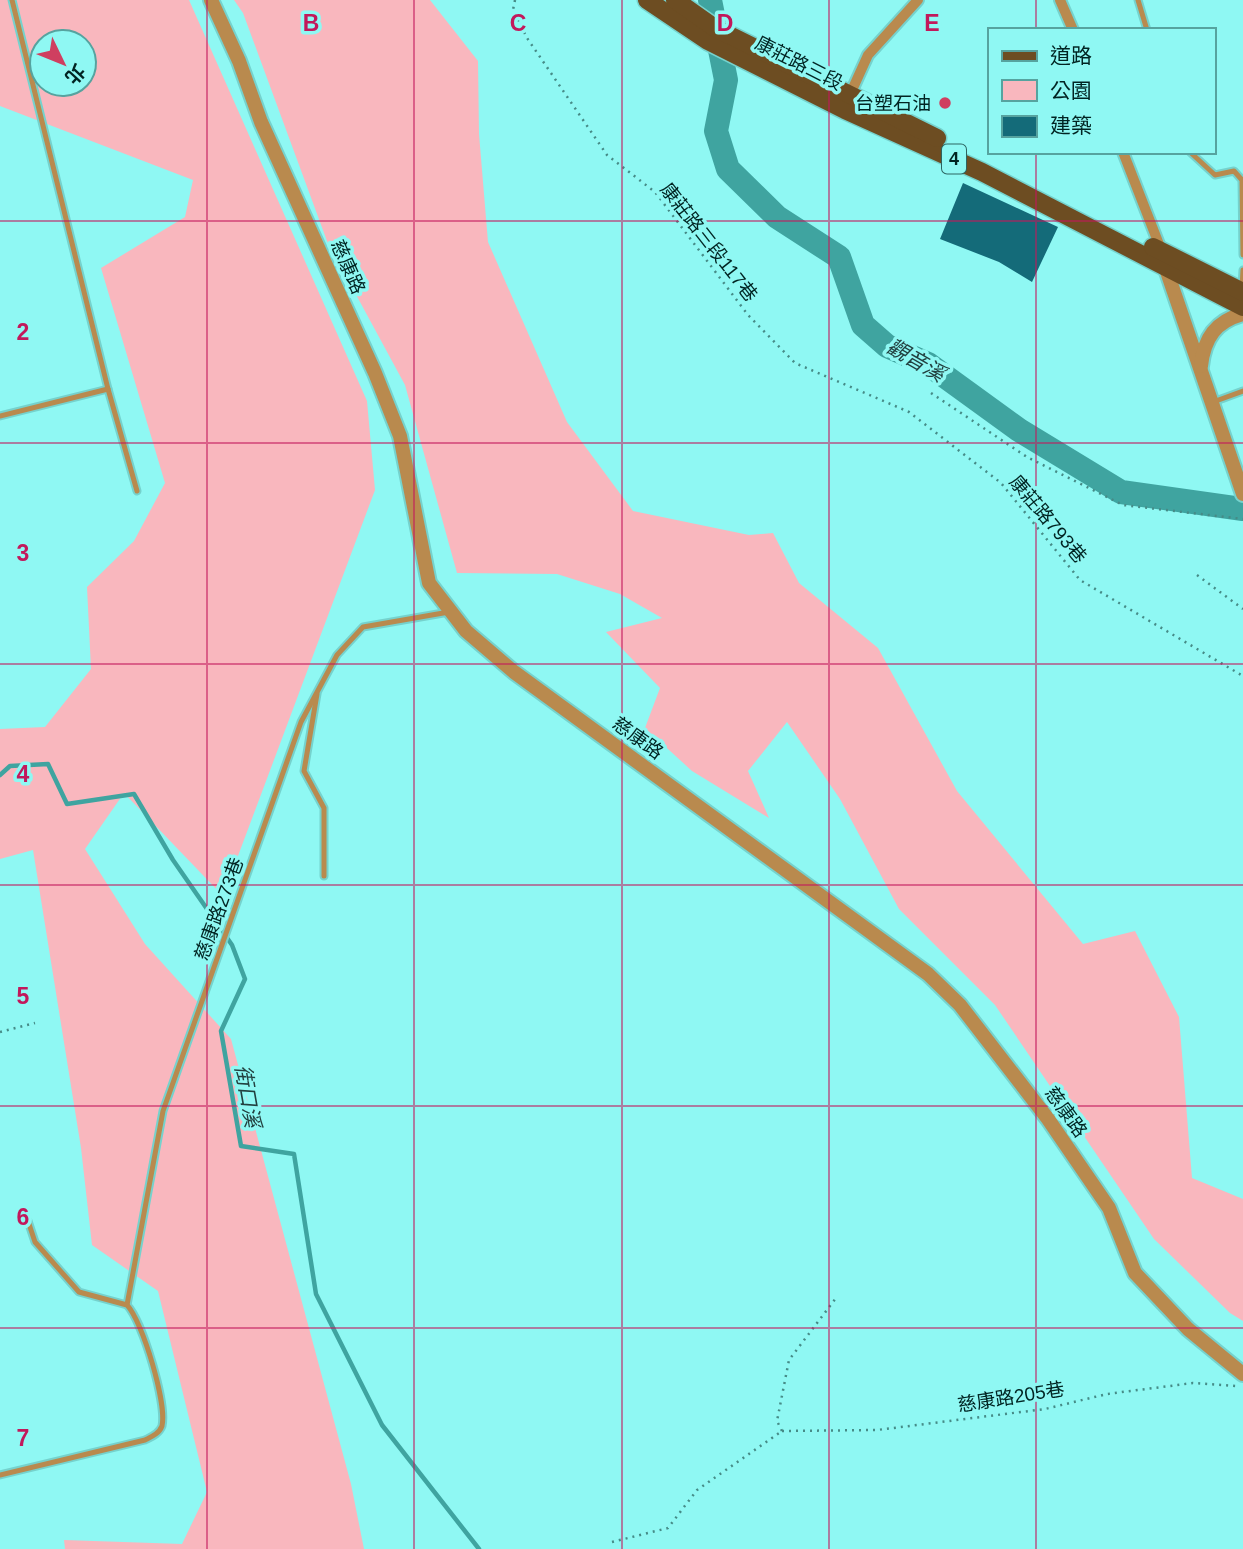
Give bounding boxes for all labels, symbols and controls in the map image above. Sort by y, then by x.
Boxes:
text: B [303,10,319,36]
text: C [510,10,526,36]
text: D [717,10,733,36]
text: E [924,10,940,36]
north arrow [28,28,98,98]
legend [988,28,1215,154]
street label: 康莊路三段 [752,32,846,94]
text: 道路 [1050,44,1092,67]
text: 北 [61,60,89,88]
text: 公園 [1050,79,1092,102]
place label: 台塑石油 [855,93,931,114]
marker: 台塑石油 [937,95,953,111]
text: 建築 [1050,114,1092,137]
road number: 4 [942,144,966,174]
street label: 康莊路三段117巷 [656,179,762,305]
street label: 慈康路 [327,237,369,297]
text: 2 [17,319,29,345]
water label: 觀音溪 [883,334,952,387]
street label: 康莊路793巷 [1005,471,1091,567]
text: 3 [17,540,29,566]
street label: 慈康路 [609,713,667,763]
text: 4 [17,761,30,787]
street label: 慈康路273巷 [191,855,247,963]
text: 5 [17,983,30,1009]
water label: 街口溪 [231,1063,265,1132]
street label: 慈康路 [1041,1083,1091,1141]
text: 6 [17,1204,29,1230]
street label: 慈康路205巷 [956,1378,1066,1416]
text: 7 [17,1425,29,1451]

